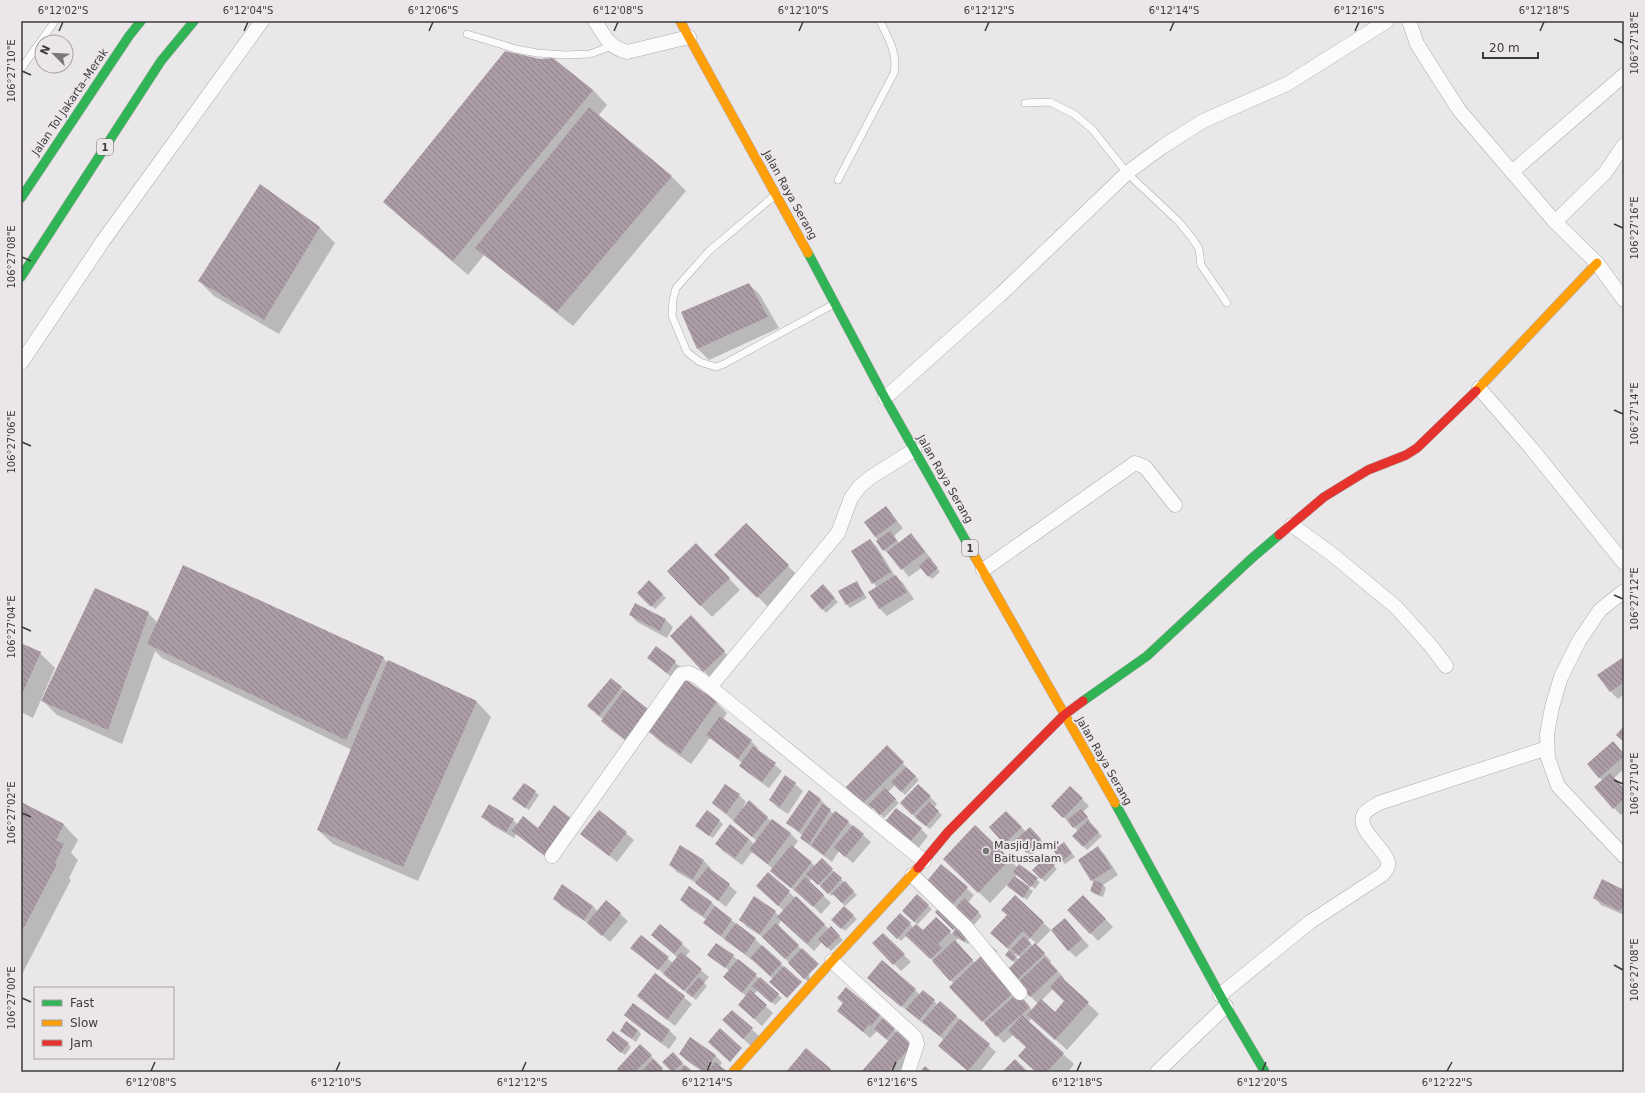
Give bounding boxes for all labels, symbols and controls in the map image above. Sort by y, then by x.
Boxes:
text: 6°12'02"S [38,5,88,16]
text: 6°12'04"S [223,5,273,16]
text: 6°12'06"S [408,5,458,16]
text: 6°12'08"S [593,5,643,16]
text: 6°12'10"S [778,5,828,16]
text: 6°12'12"S [964,5,1014,16]
text: 6°12'14"S [1149,5,1199,16]
text: 6°12'16"S [1334,5,1384,16]
text: 6°12'18"S [1519,5,1569,16]
text: 106°27'18"E [1629,11,1640,75]
north arrow [34,34,74,74]
scale bar [1483,34,1538,60]
text: 106°27'10"E [6,39,17,103]
text: 20 m [1489,41,1520,55]
text: N [38,43,53,57]
street label: Jalan Tol Jakarta–Merak [29,46,111,159]
road number: 1 [97,139,113,155]
street label: Jalan Raya Serang [760,147,820,242]
text: 106°27'16"E [1629,196,1640,260]
text: 106°27'08"E [6,225,17,289]
text: 106°27'14"E [1629,382,1640,446]
text: 106°27'06"E [6,410,17,474]
street label: Jalan Raya Serang [914,432,976,526]
road number: 1 [962,540,978,556]
text: 106°27'12"E [1629,567,1640,631]
text: 106°27'04"E [6,595,17,659]
street label: Jalan Raya Serang [1073,714,1135,808]
text: 106°27'10"E [1629,752,1640,816]
text: 106°27'02"E [6,781,17,845]
place label: Masjid Jami' Baitussalam [994,839,1061,865]
marker: Masjid Jami' Baitussalam [981,846,991,856]
text: 106°27'08"E [1629,938,1640,1002]
text: 106°27'00"E [6,966,17,1030]
legend [34,987,174,1059]
text: Fast [70,996,94,1010]
text: Slow [70,1016,98,1030]
text: Jam [69,1036,93,1050]
text: 6°12'08"S [126,1077,176,1088]
text: 6°12'10"S [311,1077,361,1088]
text: 6°12'12"S [497,1077,547,1088]
text: 6°12'14"S [682,1077,732,1088]
text: 6°12'16"S [867,1077,917,1088]
text: 6°12'18"S [1052,1077,1102,1088]
text: 6°12'20"S [1237,1077,1287,1088]
text: 6°12'22"S [1422,1077,1472,1088]

